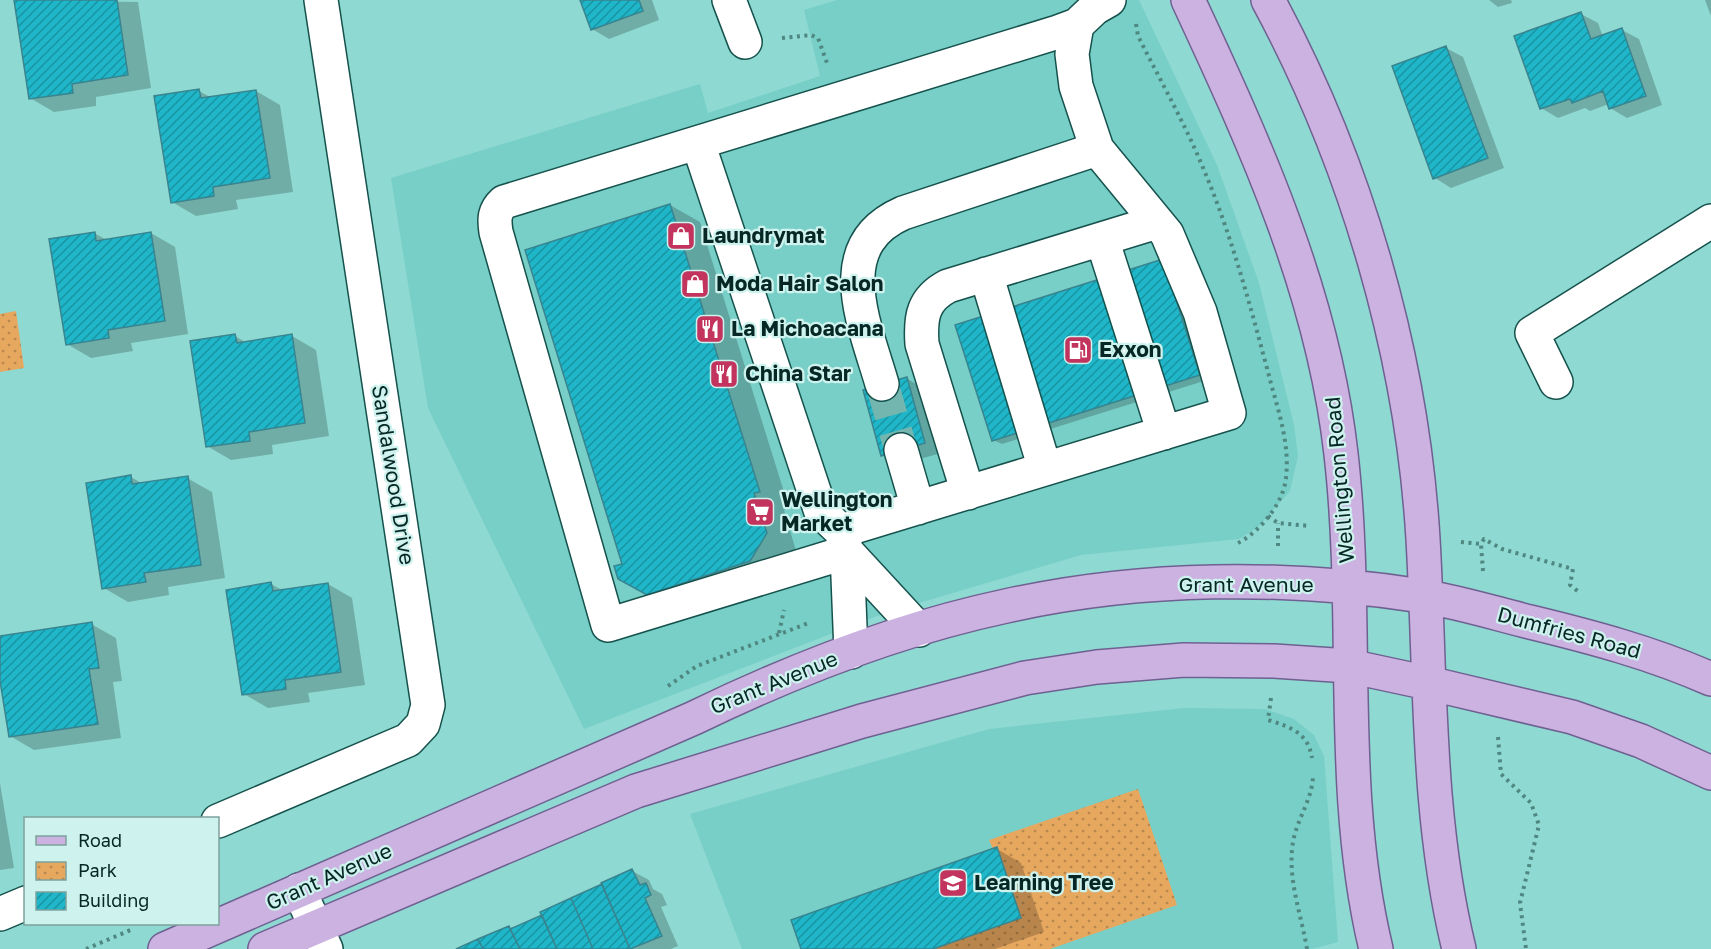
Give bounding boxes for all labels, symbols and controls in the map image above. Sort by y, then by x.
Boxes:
shop icon: Laundrymat [665,220,697,252]
place label: Laundrymat [702,222,825,248]
shop icon: Moda Hair Salon [679,268,711,300]
place label: Moda Hair Salon [716,270,883,296]
restaurant icon: La Michoacana [694,313,726,345]
place label: La Michoacana [731,315,884,341]
fuel station icon: Exxon [1062,334,1094,366]
place label: Exxon [1099,336,1162,362]
restaurant icon: China Star [708,358,740,390]
place label: China Star [745,360,851,386]
street label: Sandalwood Drive [367,383,421,567]
street label: Wellington Road [1319,396,1359,564]
place label: Wellington Market [781,486,892,536]
supermarket icon: Wellington Market [744,496,776,528]
street label: Grant Avenue [1178,571,1314,597]
street label: Dumfries Road [1495,600,1644,664]
street label: Grant Avenue [706,645,841,719]
legend [24,817,219,925]
text: Road [78,829,122,851]
street label: Grant Avenue [262,837,396,915]
text: Park [78,859,117,881]
school or university icon: Learning Tree [937,867,969,899]
place label: Learning Tree [974,869,1114,895]
text: Building [78,889,149,911]

